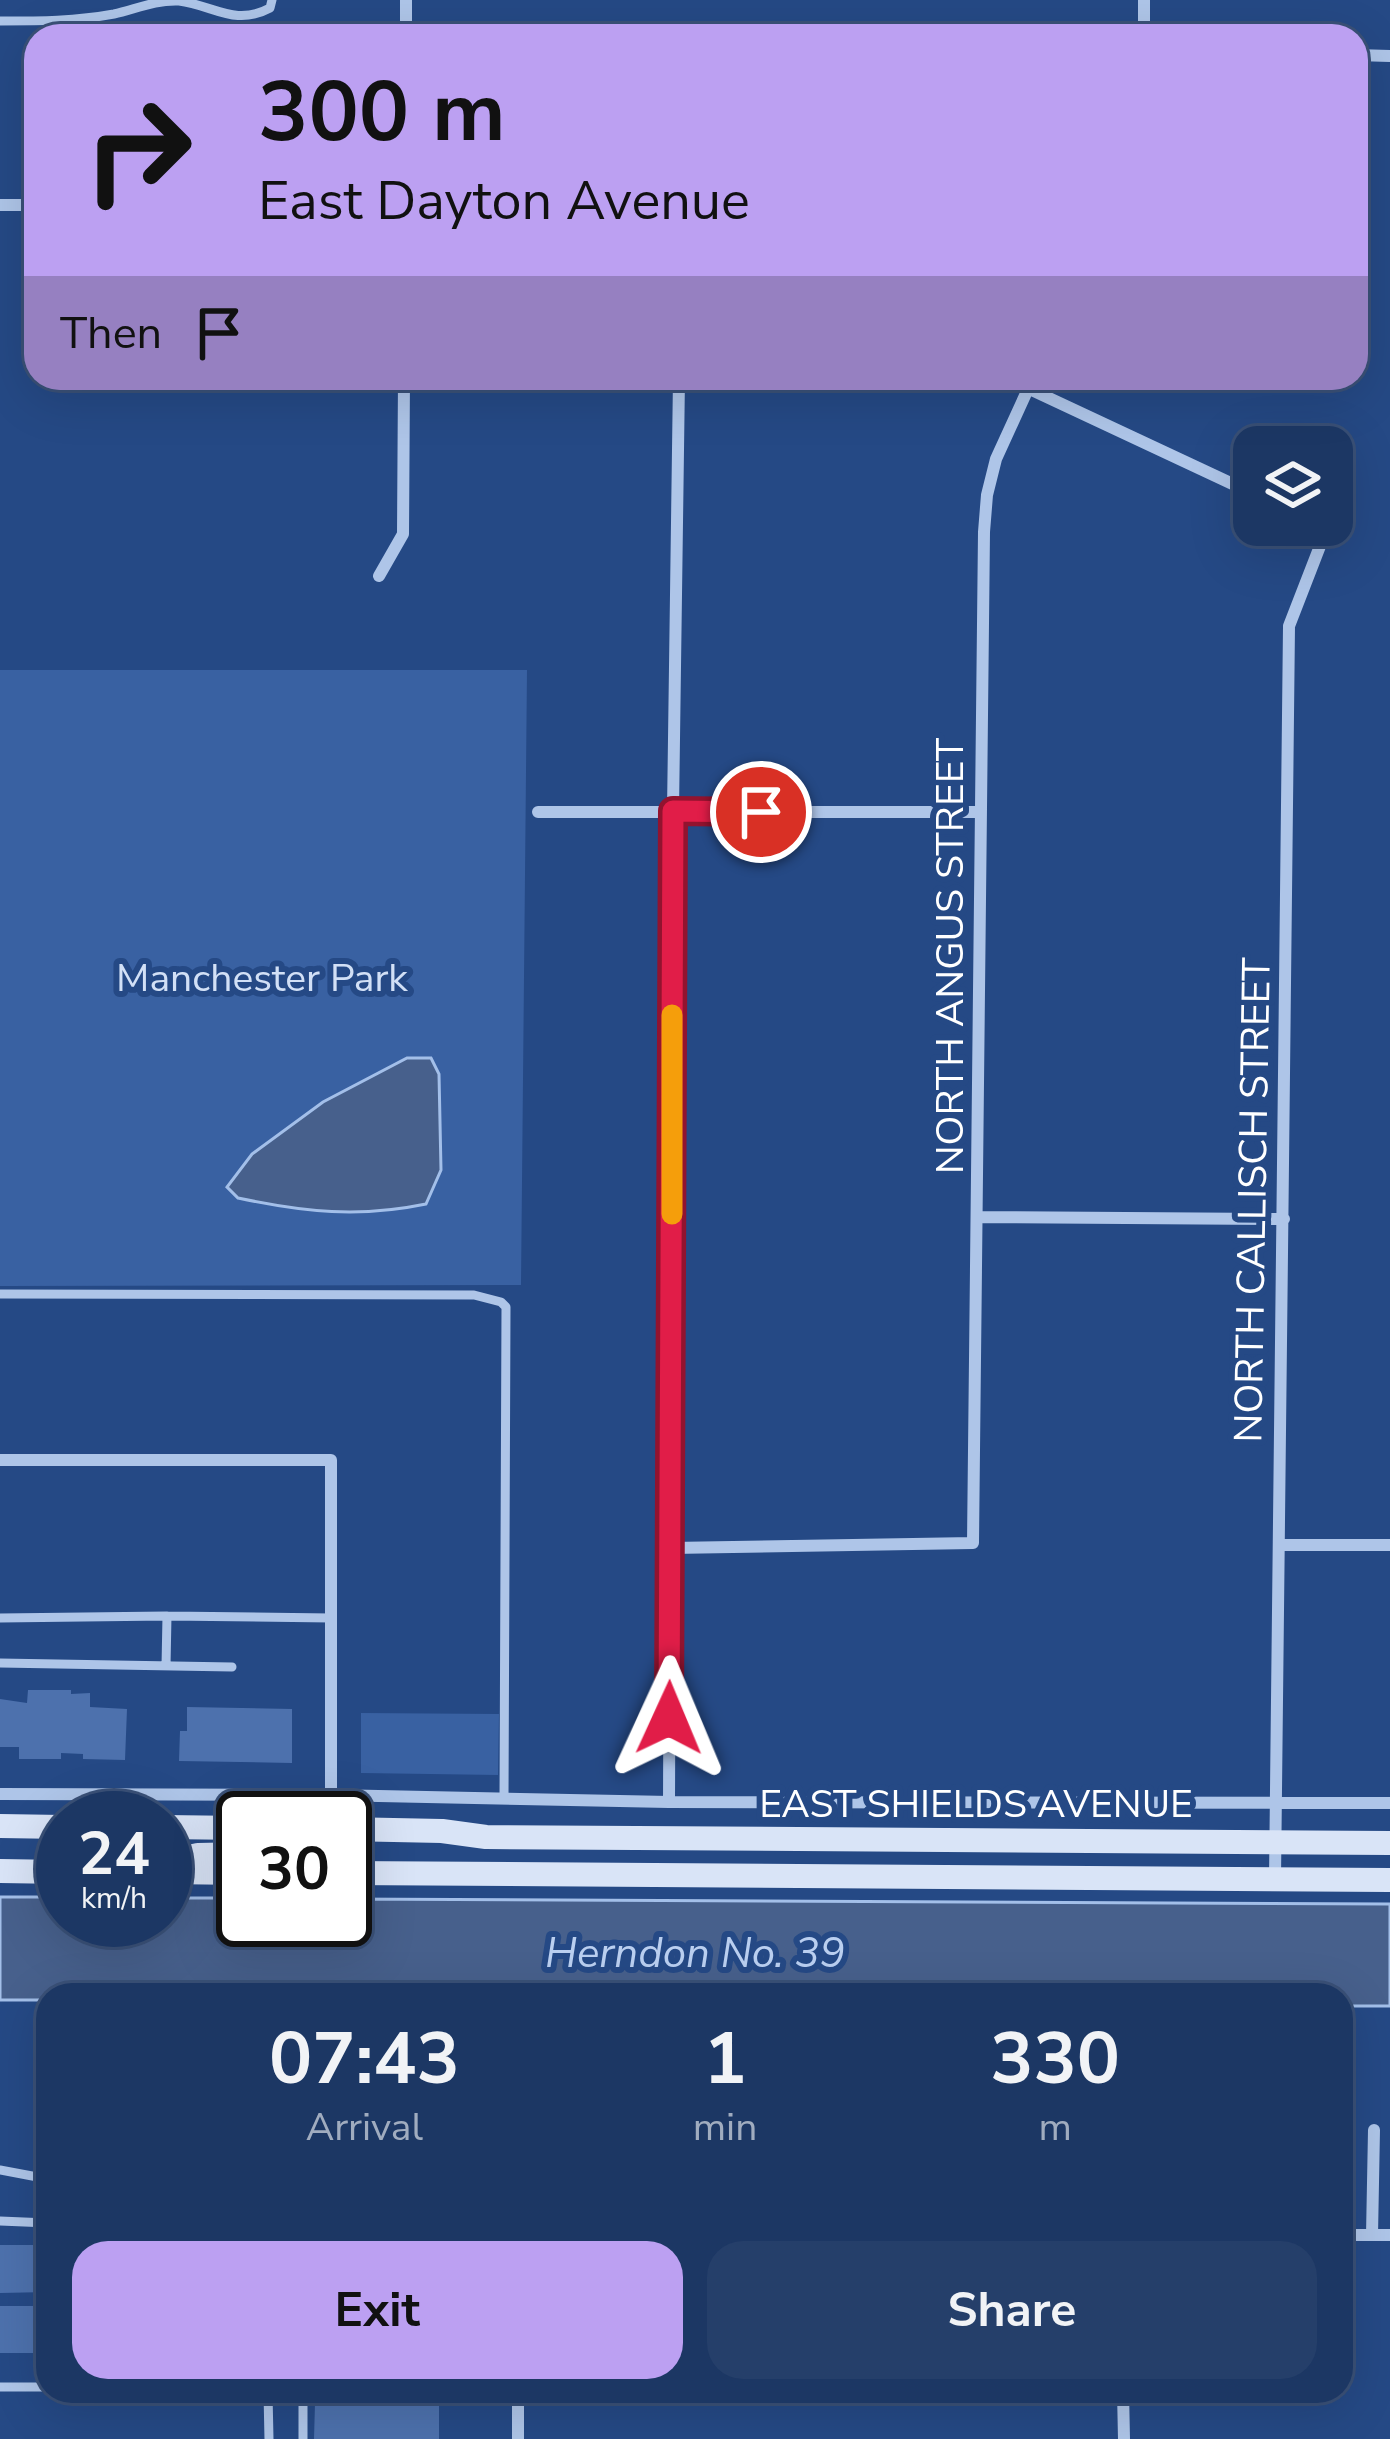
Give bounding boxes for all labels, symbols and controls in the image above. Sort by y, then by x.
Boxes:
text: 300 m [258,55,506,170]
icon: right [60,72,216,228]
text: East Dayton Avenue [258,164,750,238]
icon: arrive [186,300,252,366]
text: Then [60,303,162,364]
map controls [1233,426,1353,546]
button: layers [1233,426,1353,546]
street label: NORTH ANGUS STREET [924,737,977,1174]
pin [710,761,812,863]
icon: arrive [728,779,794,845]
park label: Manchester Park [116,952,408,1005]
street label: NORTH CALLISCH STREET [1222,957,1284,1443]
position arrow [606,1655,732,1781]
street label: EAST SHIELDS AVENUE [759,1778,1193,1831]
speed limit sign: 30 [216,1791,372,1947]
text: 24 [78,1813,150,1895]
text: km/h [81,1878,147,1919]
water label: Herndon No. 39 [545,1925,845,1982]
text: 07:43 [269,2010,460,2108]
text: 1 [703,2010,747,2108]
text: 330 [990,2010,1120,2108]
text: Arrival [306,2101,423,2154]
text: min [693,2101,757,2154]
text: m [1038,2101,1072,2154]
button: Exit [72,2241,683,2379]
button: Share [707,2241,1317,2379]

